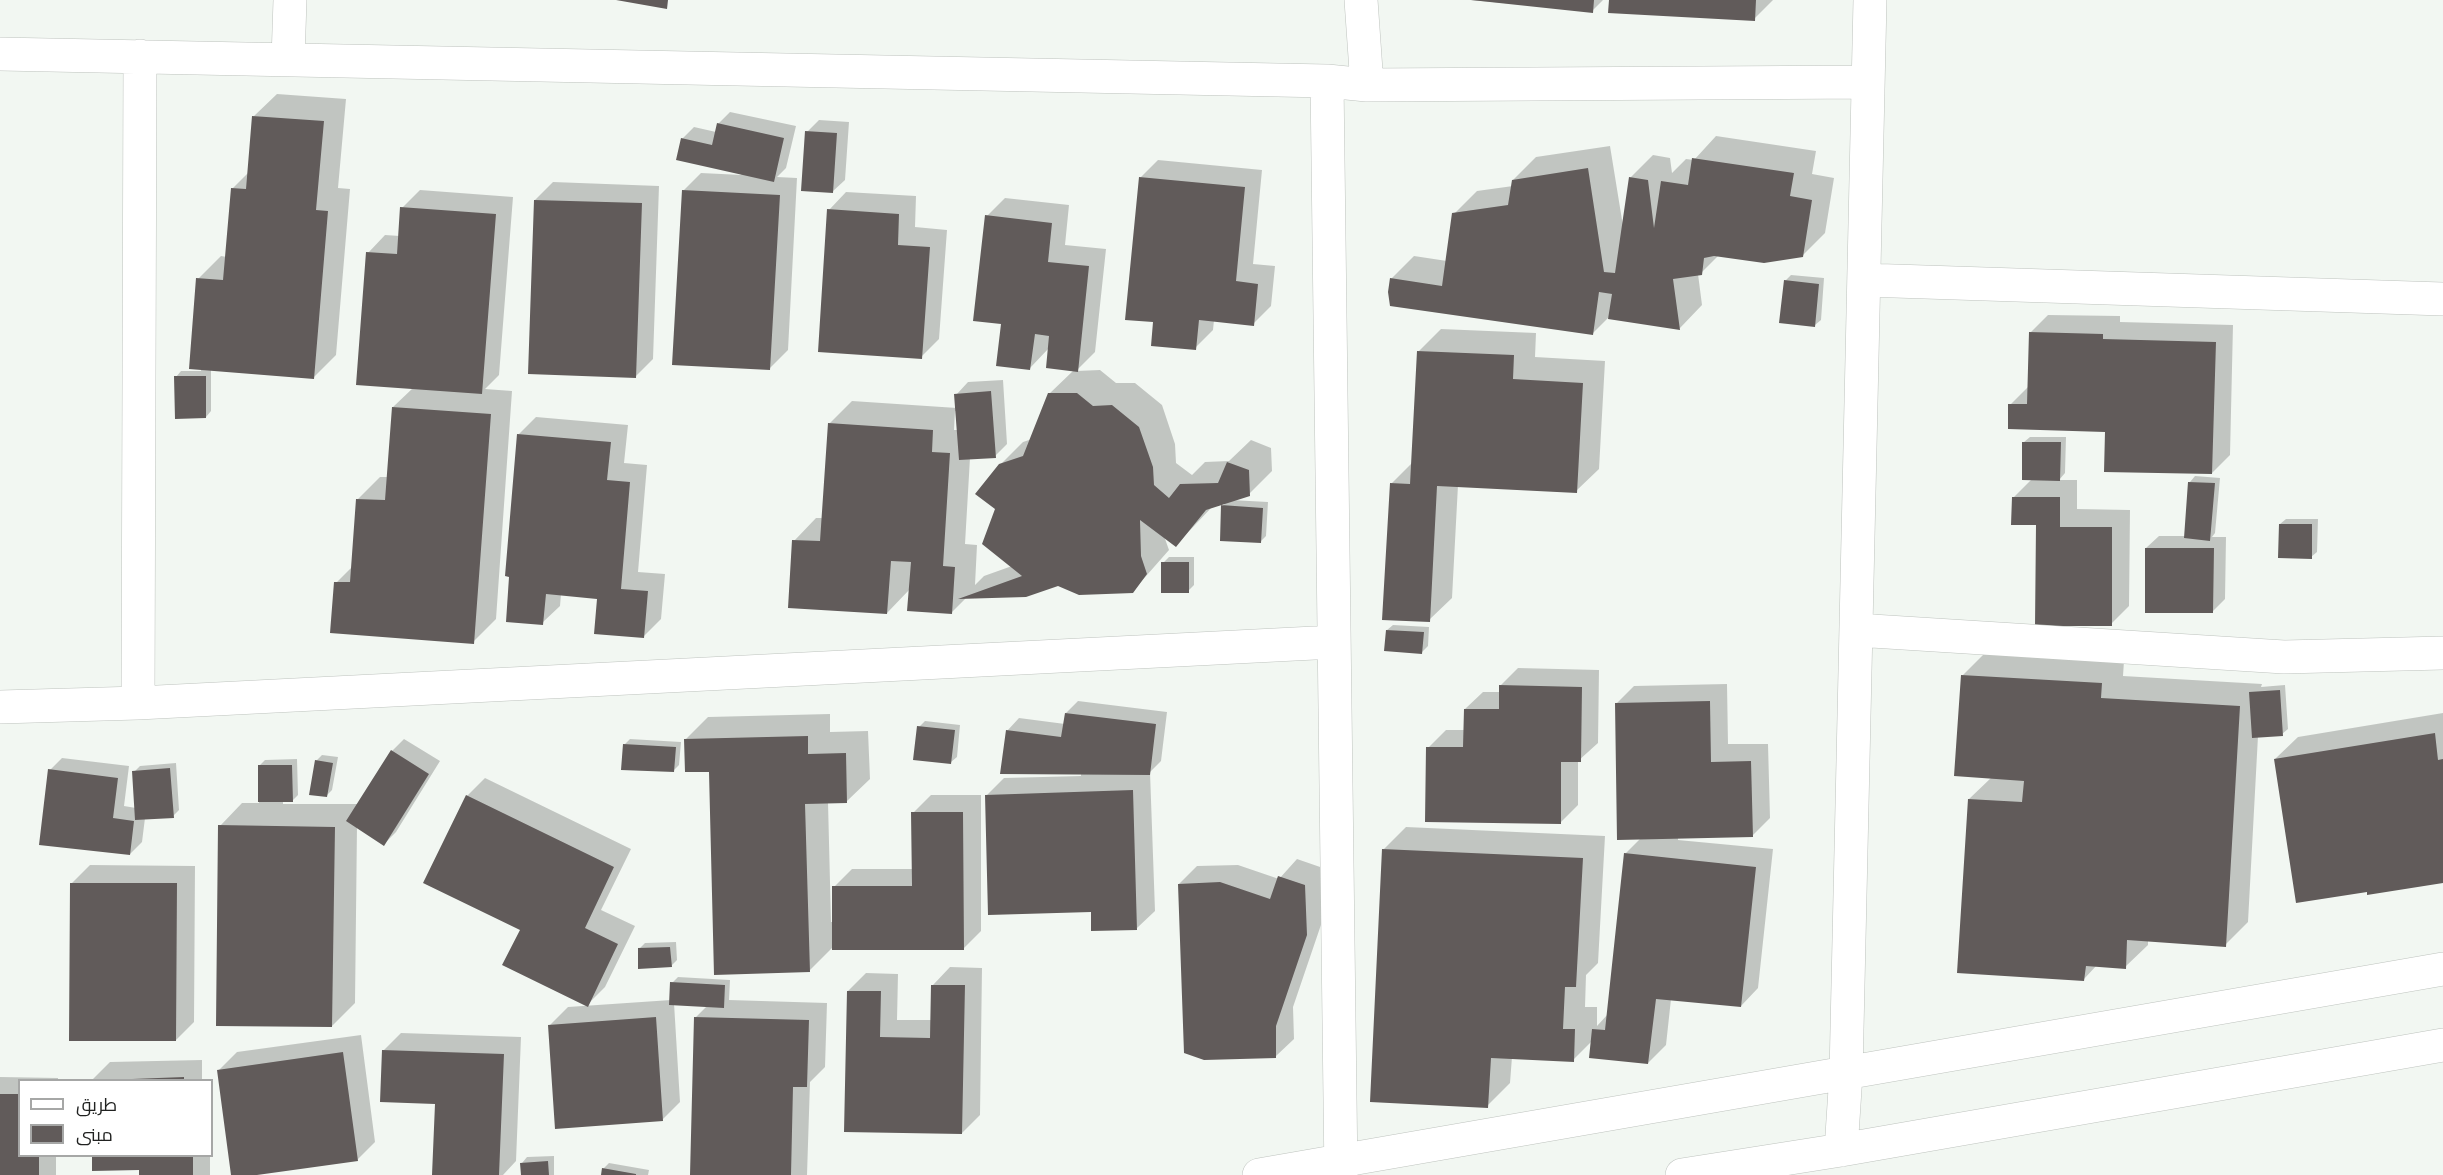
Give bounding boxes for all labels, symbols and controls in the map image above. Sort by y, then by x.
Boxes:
legend [18,1079,213,1157]
text: طريق [76,1094,117,1115]
text: مبنى [76,1124,113,1145]

